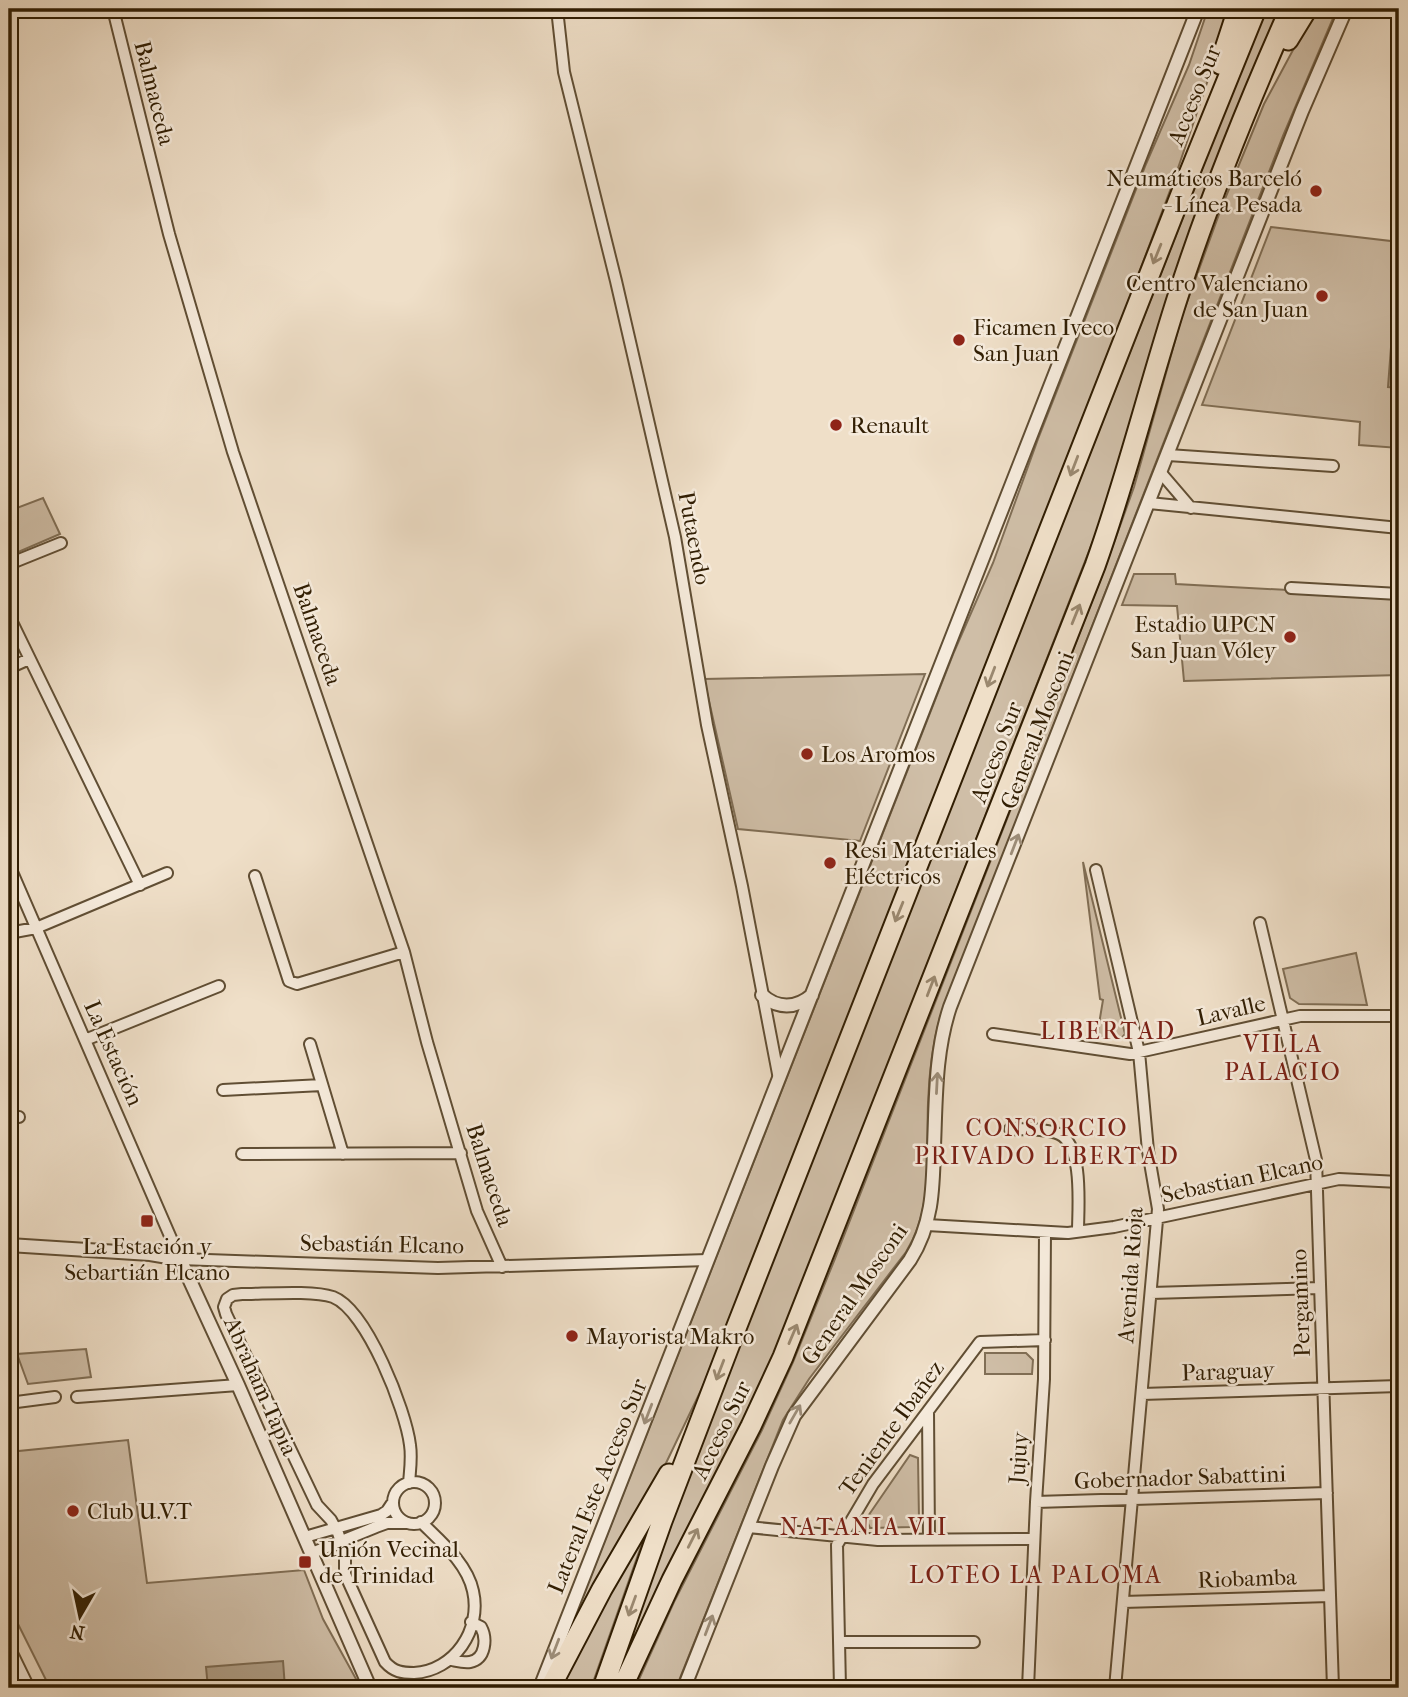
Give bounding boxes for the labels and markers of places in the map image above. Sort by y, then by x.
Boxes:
place label: Neumáticos Barceló - Línea Pesada [1106,165,1302,218]
marker: Neumáticos Barceló - Línea Pesada [1308,183,1324,199]
place label: Centro Valenciano de San Juan [1126,270,1309,323]
marker: Centro Valenciano de San Juan [1314,288,1330,304]
place label: Ficamen Iveco San Juan [973,314,1114,367]
marker: Ficamen Iveco San Juan [951,332,967,348]
place label: Renault [850,412,929,439]
marker: Renault [828,417,844,433]
place label: Estadio UPCN San Juan Vóley [1130,611,1277,664]
marker: Estadio UPCN San Juan Vóley [1282,629,1298,645]
place label: Los Aromos [821,741,935,768]
marker: Los Aromos [799,746,815,762]
place label: Resi Materiales Eléctricos [844,837,997,890]
marker: Resi Materiales Eléctricos [822,855,838,871]
marker: La Estación y Sebartián Elcano [139,1213,155,1229]
place label: La Estación y Sebartián Elcano [64,1233,230,1286]
place label: Mayorista Makro [586,1323,754,1350]
marker: Mayorista Makro [564,1328,580,1344]
place label: Club U.V.T [87,1498,192,1525]
marker: Club U.V.T [65,1503,81,1519]
place label: Unión Vecinal de Trinidad [319,1536,460,1589]
marker: Unión Vecinal de Trinidad [297,1554,313,1570]

